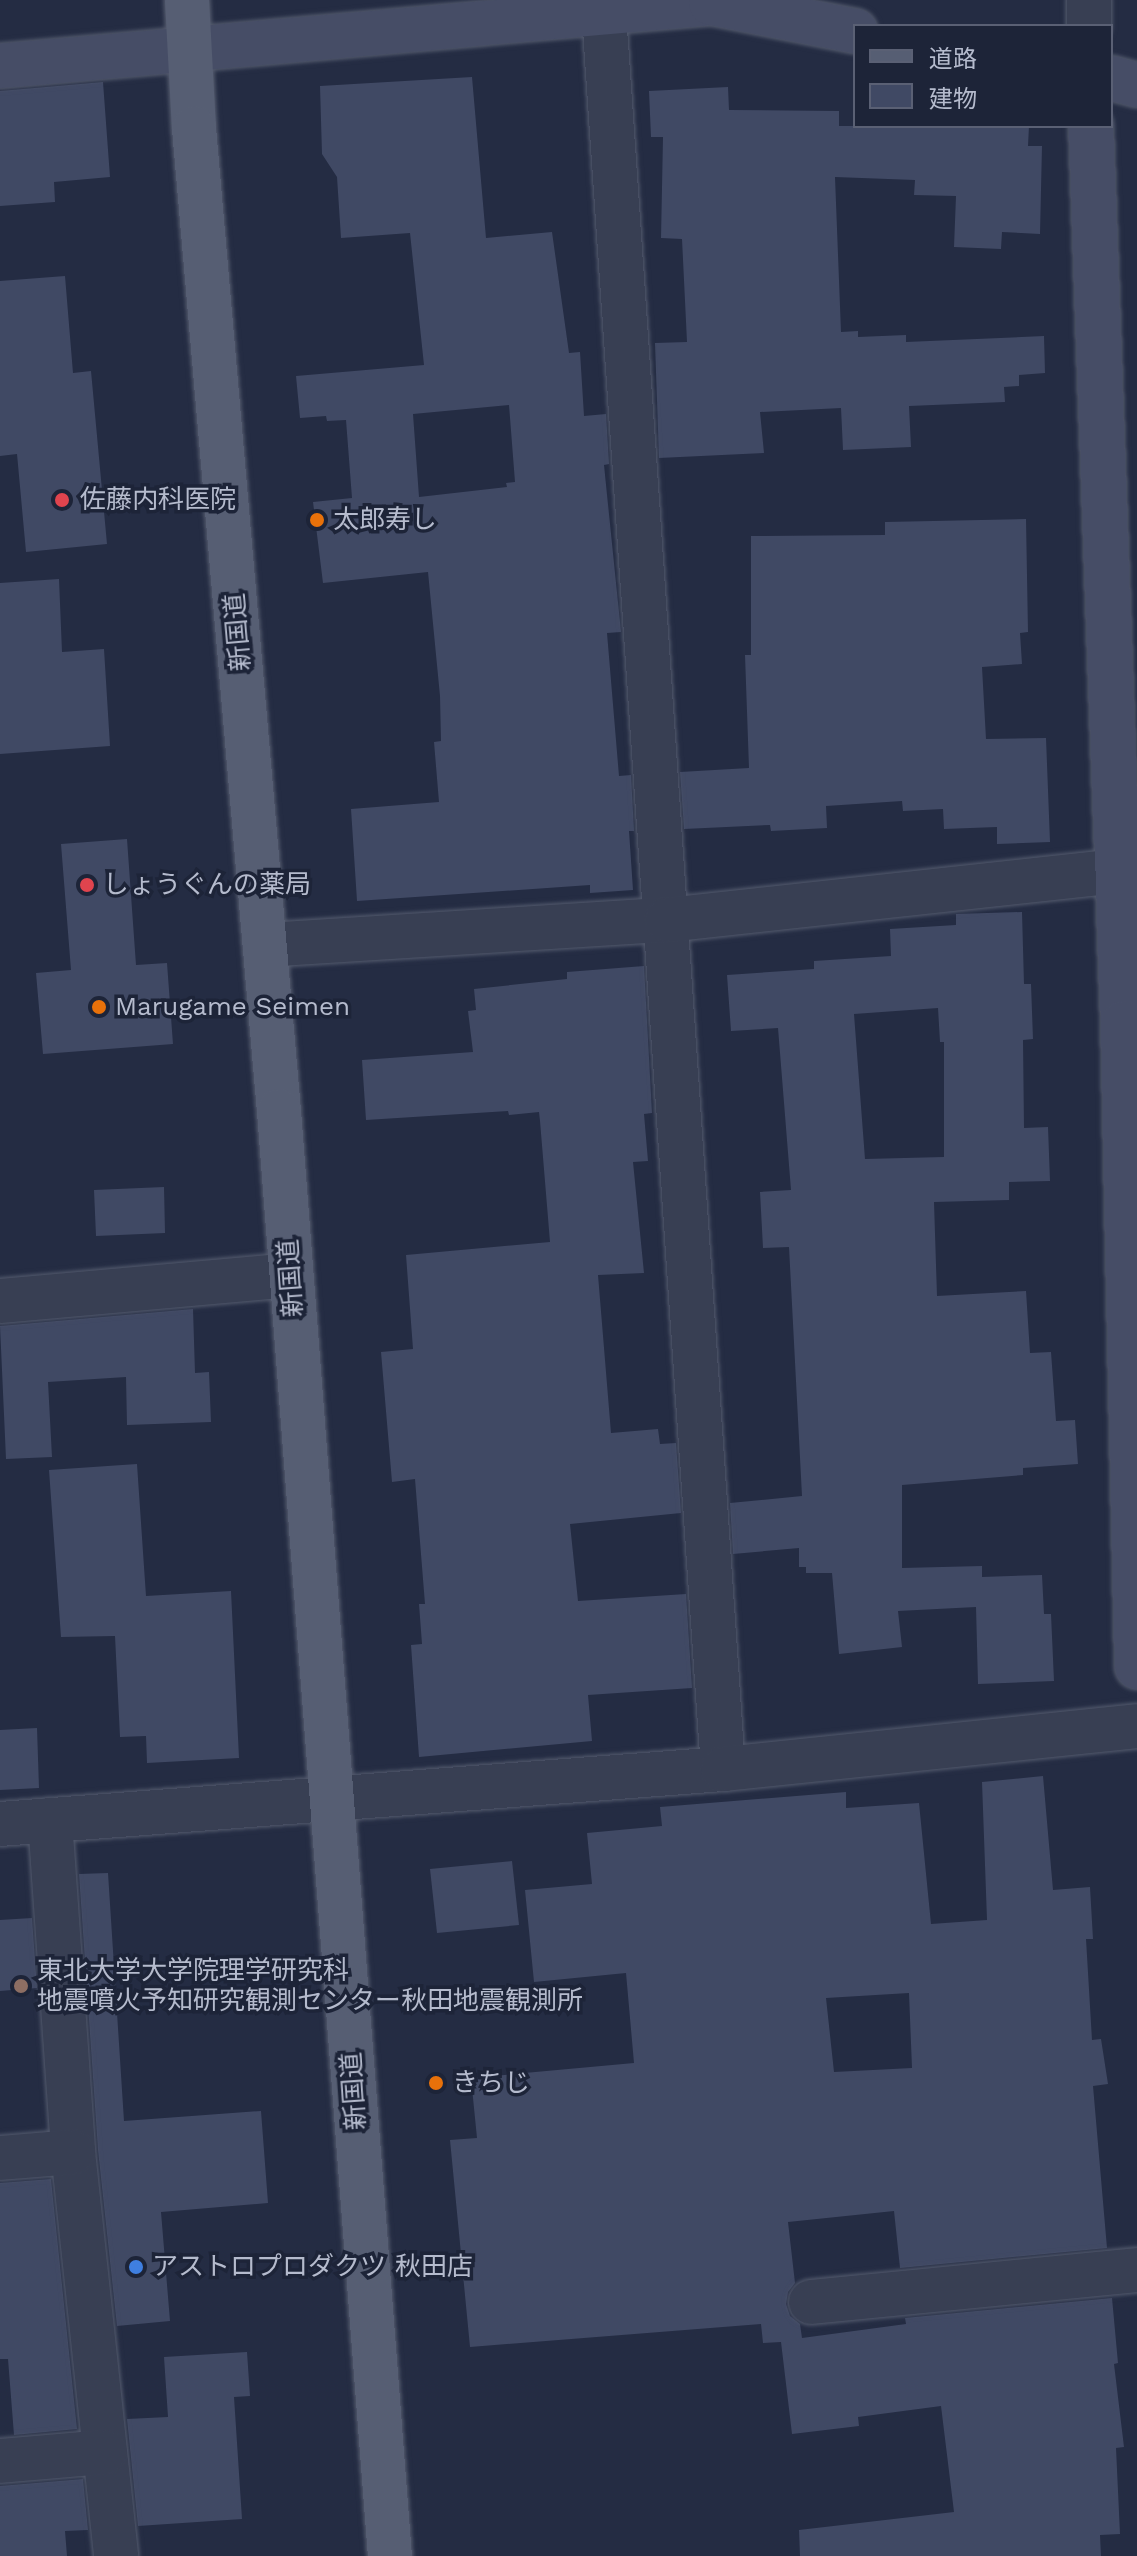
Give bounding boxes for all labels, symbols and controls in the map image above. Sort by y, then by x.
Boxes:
legend [853,24,1113,128]
text: 道路 [929,45,977,73]
text: 建物 [929,85,977,113]
place label: 佐藤内科医院 [80,484,236,516]
marker: 佐藤内科医院 [51,489,73,511]
place label: 太郎寿し [333,504,437,536]
marker: 太郎寿し [308,511,326,529]
street label: 新国道 [219,592,257,672]
place label: しょうぐんの薬局 [103,869,311,901]
marker: しょうぐんの薬局 [78,876,96,894]
place label: Marugame Seimen [115,991,350,1023]
marker: Marugame Seimen [90,998,108,1016]
street label: 新国道 [273,1238,309,1318]
place label: 東北大学大学院理学研究科 地震噴火予知研究観測センター秋田地震観測所 [37,1955,583,2016]
marker: 東北大学大学院理学研究科 地震噴火予知研究観測センター秋田地震観測所 [12,1977,30,1995]
street label: 新国道 [336,2051,372,2131]
place label: きちじ [452,2067,530,2099]
marker: きちじ [427,2074,445,2092]
place label: アストロプロダクツ 秋田店 [152,2251,473,2283]
marker: アストロプロダクツ 秋田店 [127,2258,145,2276]

